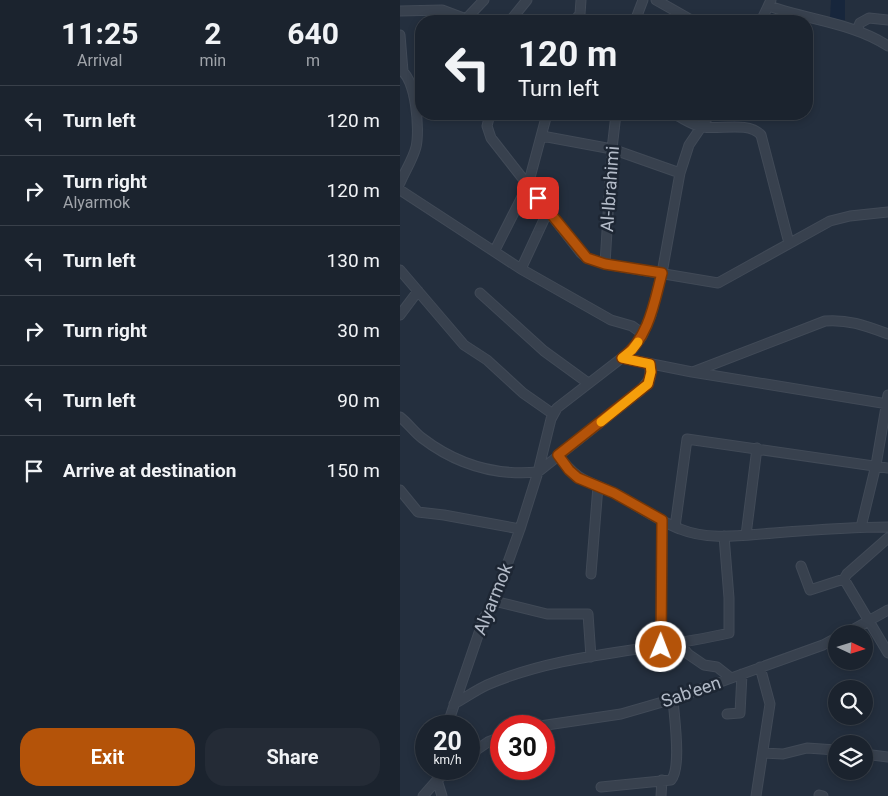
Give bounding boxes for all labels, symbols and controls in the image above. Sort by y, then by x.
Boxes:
text: 11:25 [61,16,138,51]
text: 2 [204,16,221,51]
text: 640 [287,16,339,51]
text: 120 m [518,34,617,75]
icon: left [435,35,500,100]
text: Arrival [77,51,122,70]
text: min [199,51,226,70]
text: m [306,51,320,70]
text: Turn left [518,76,599,101]
icon: left [20,107,48,135]
text: Turn left [63,109,136,132]
text: 120 m [327,109,380,132]
street label: Al-Ibrahimi [596,145,623,233]
text: Turn right [63,170,147,193]
icon: right [20,177,48,205]
pin [517,177,559,219]
text: 120 m [327,179,380,202]
icon: arrive [524,184,552,212]
text: Alyarmok [63,193,130,212]
icon: left [20,247,48,275]
text: Turn left [63,249,136,272]
text: 130 m [327,249,380,272]
icon: right [20,317,48,345]
text: Turn right [63,319,147,342]
text: 30 m [337,319,380,342]
icon: left [20,387,48,415]
text: Turn left [63,389,136,412]
text: 90 m [337,389,380,412]
icon: arrive [20,457,48,485]
text: Arrive at destination [63,459,236,482]
text: 150 m [327,459,380,482]
street label: Alyarmok [469,559,517,638]
position arrow [634,620,686,672]
north arrow [828,625,872,670]
map controls [828,625,873,780]
street label: Sab'een [658,672,724,712]
button: search [828,680,873,725]
speed limit sign: 30 [490,715,555,780]
text: 20 [433,727,462,756]
button: Exit [20,728,195,786]
button: Share [205,728,380,786]
button: layers [828,735,873,780]
text: km/h [433,753,462,767]

